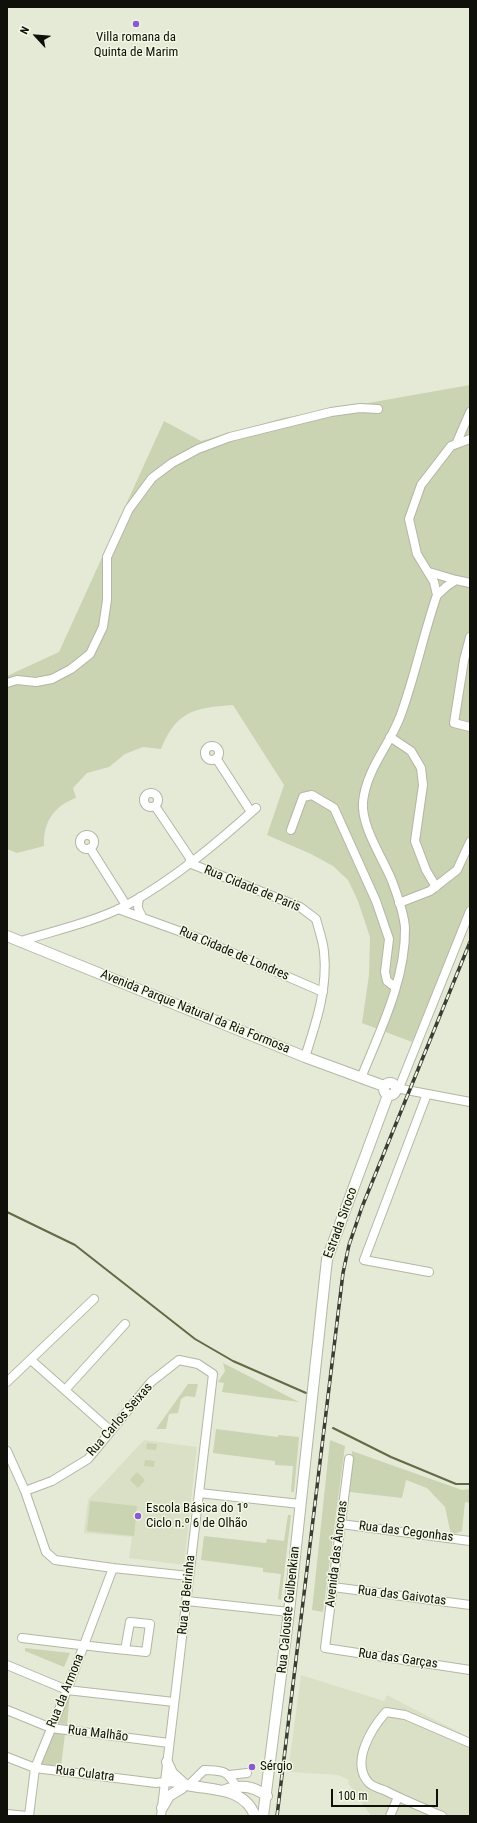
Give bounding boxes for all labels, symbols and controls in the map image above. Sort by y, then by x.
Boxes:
north arrow [16,16,56,56]
marker: Villa romana da Quinta de Marim [131,19,141,29]
text: N [17,25,32,36]
place label: Villa romana da Quinta de Marim [94,30,178,61]
street label: Rua Cidade de Paris [201,863,303,915]
street label: Rua Cidade de Londres [177,924,291,984]
street label: Avenida Parque Natural da Ria Formosa [98,967,292,1057]
street label: Estrada Siroco [321,1185,361,1261]
street label: Rua Carlos Seixas [84,1380,156,1460]
street label: Avenida das Âncoras [323,1500,351,1608]
place label: Escola Básica do 1º Ciclo n.º 6 de Olhão [146,1501,248,1532]
marker: Escola Básica do 1º Ciclo n.º 6 de Olhão [133,1511,143,1521]
street label: Rua das Cegonhas [358,1518,454,1546]
street label: Rua Calouste Gulbenkian [275,1546,303,1674]
street label: Rua da Beirinha [175,1554,199,1636]
street label: Rua das Gaivotas [357,1583,447,1609]
street label: Rua das Garças [357,1646,439,1672]
street label: Rua da Armona [44,1652,88,1730]
street label: Rua Malhão [67,1723,129,1745]
place label: Sérgio [260,1759,293,1775]
marker: Sérgio [247,1762,257,1772]
street label: Rua Culatra [55,1763,115,1785]
scale bar [333,1781,440,1807]
text: 100 m [338,1789,368,1803]

